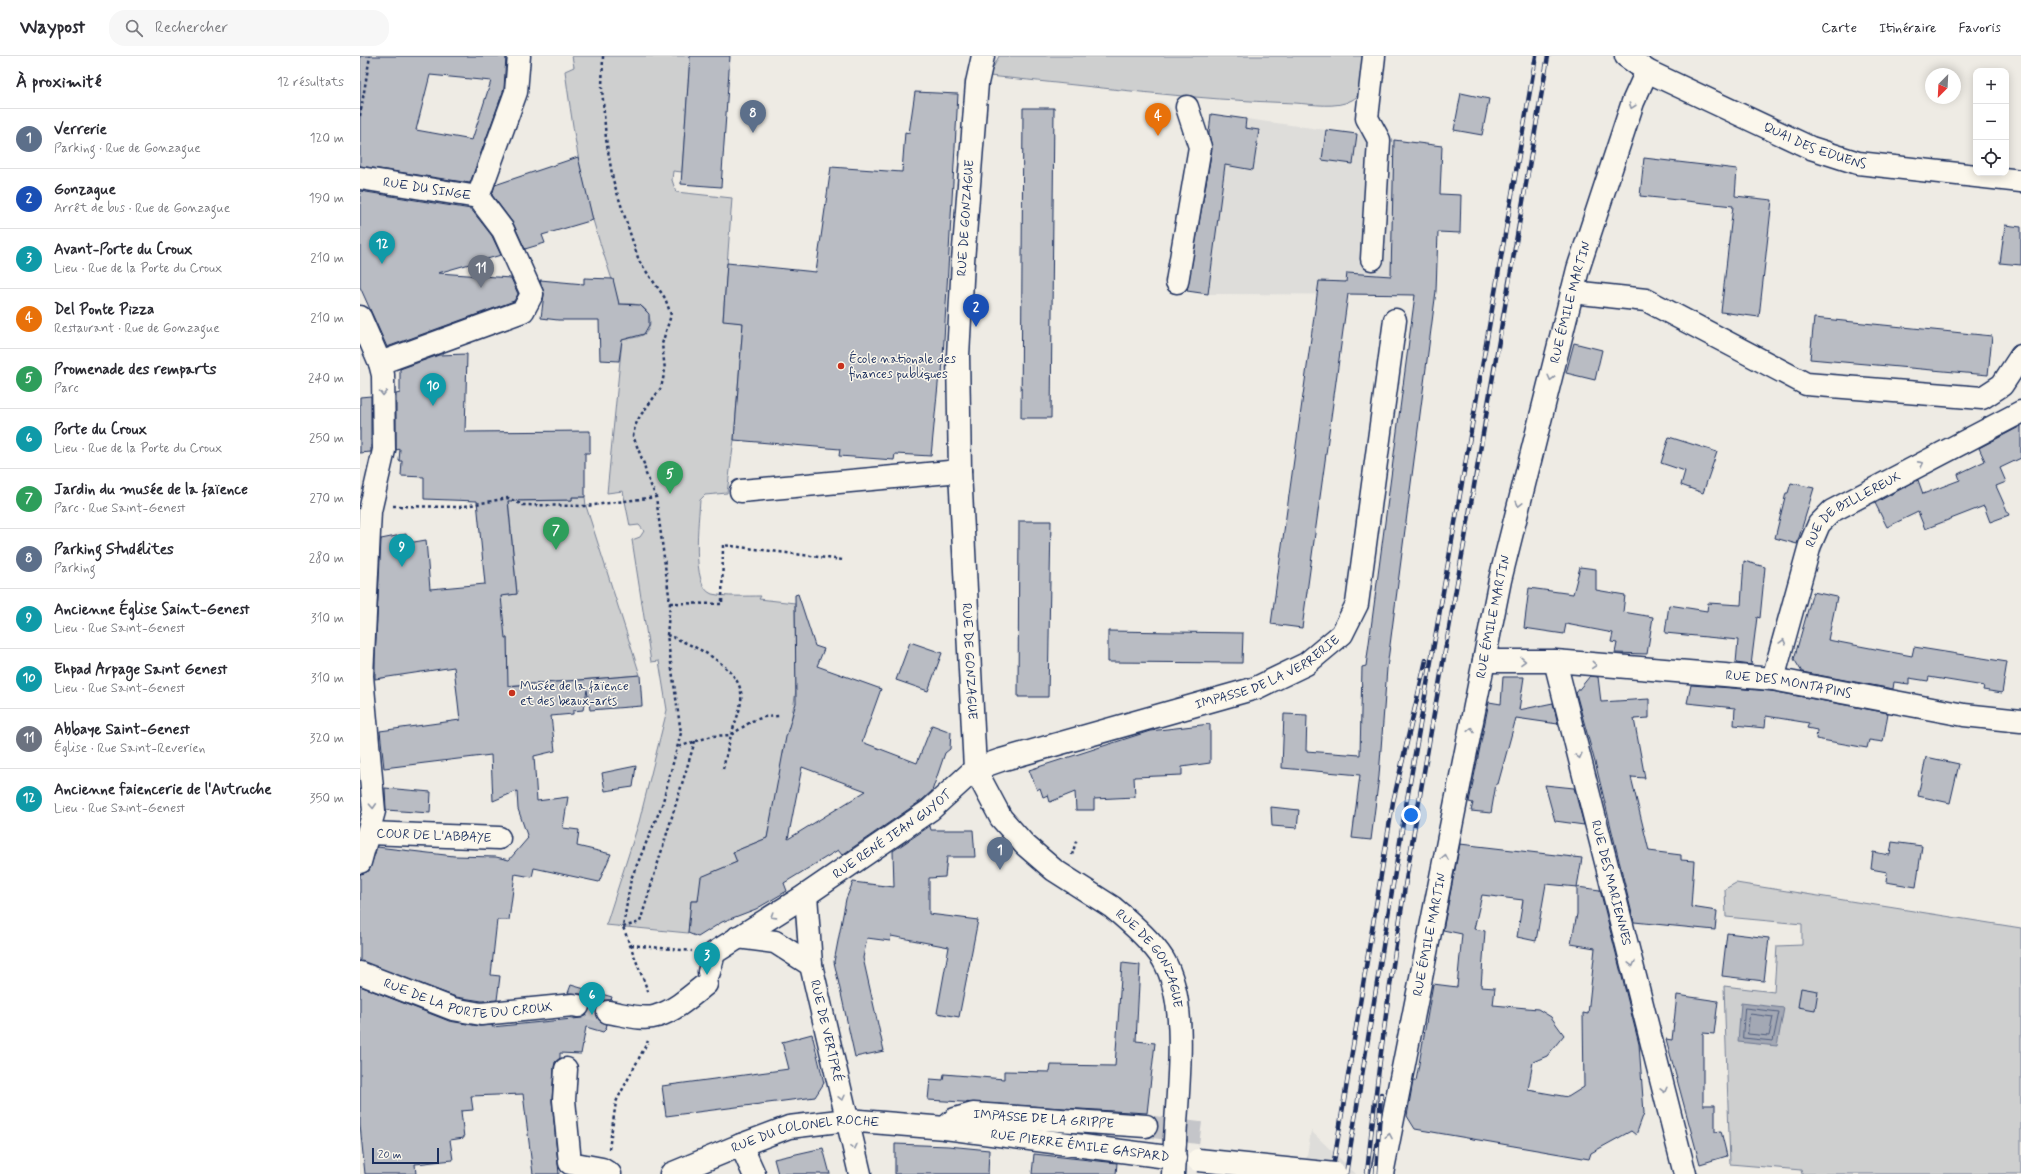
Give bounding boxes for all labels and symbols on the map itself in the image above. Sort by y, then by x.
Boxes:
north arrow [1925,68,1961,104]
pin: 8 [740,100,766,133]
pin: 4 [1145,103,1171,136]
one-way arrow [1628,103,1637,110]
street label: QUAI DES EDUENS [1761,118,1868,172]
street label: RUE DE GONZAGUE [953,159,979,277]
street label: RUE DU SINGE [382,173,472,204]
pin: 12 [369,231,395,264]
street label: RUE ÉMILE MARTIN [1546,239,1595,365]
pin: 11 [468,255,494,288]
pin: 2 [963,294,989,327]
place label: École nationale des finances publiques [849,350,956,383]
marker: École nationale des finances publiques [836,361,846,371]
pin: 10 [420,373,446,406]
one-way arrow [1547,375,1555,382]
one-way arrow [379,390,387,396]
pin: 5 [657,461,683,494]
one-way arrow [1917,462,1924,469]
street label: RUE DE BILLEREUX [1801,468,1904,550]
one-way arrow [1516,501,1524,508]
pin: 7 [543,517,569,550]
pin: 9 [389,534,415,567]
street label: RUE ÉMILE MARTIN [1472,553,1514,680]
street label: RUE DE GONZAGUE [958,603,981,721]
street label: IMPASSE DE LA VERRERIE [1193,631,1344,713]
one-way arrow [1778,638,1787,645]
one-way arrow [1520,657,1526,665]
one-way arrow [1591,660,1597,669]
street label: RUE DES MONTAPINS [1725,667,1854,702]
place label: Musée de la faïence et des beaux-arts [520,678,629,710]
marker: Musée de la faïence et des beaux-arts [507,688,517,698]
one-way arrow [1466,727,1474,733]
one-way arrow [1575,753,1583,760]
street label: RUE RENÉ JEAN GUYOT [830,785,956,883]
one-way arrow [369,803,378,809]
your location [1401,805,1421,825]
street label: RUE DES MARIENNES [1587,819,1635,947]
street label: COUR DE L'ABBAYE [376,825,492,846]
pin: 1 [987,837,1013,870]
one-way arrow [1440,854,1449,860]
street label: RUE ÉMILE MARTIN [1409,871,1450,998]
street label: RUE DE GONZAGUE [1112,905,1186,1009]
one-way arrow [770,911,777,918]
pin: 3 [694,942,720,975]
one-way arrow [1627,960,1636,967]
street label: RUE DE LA PORTE DU CROUX [381,974,554,1023]
street label: RUE DE VERTPRÉ [806,978,848,1084]
pin: 6 [579,982,605,1015]
one-way arrow [1659,1086,1668,1093]
one-way arrow [838,1095,846,1101]
street label: IMPASSE DE LA GRIPPE [973,1106,1115,1132]
street label: RUE DU COLONEL ROCHE [729,1111,880,1157]
street label: RUE PIERRE ÉMILE GASPARD [990,1126,1171,1166]
one-way arrow [1385,1133,1393,1139]
one-way arrow [849,1143,858,1150]
scale bar [372,1146,439,1165]

